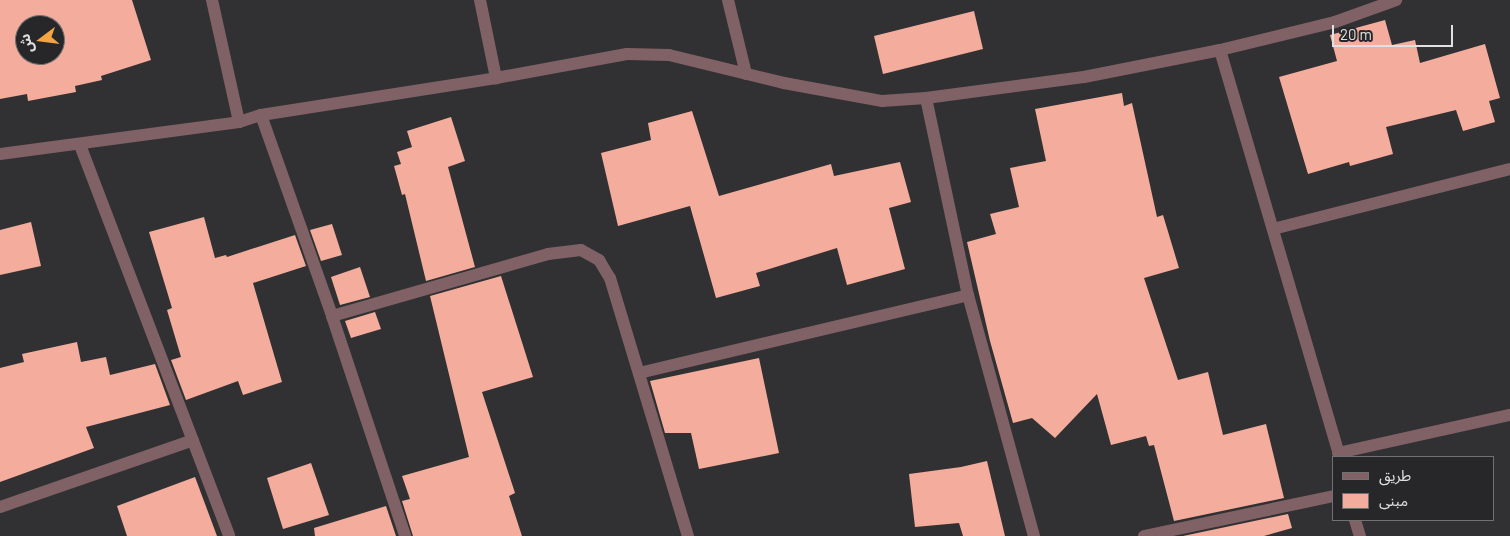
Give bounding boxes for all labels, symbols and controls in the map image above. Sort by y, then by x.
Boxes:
north arrow [15,15,65,65]
scale bar [1335,15,1456,47]
text: 20 m [1340,25,1372,43]
text: ش [15,32,37,55]
legend [1332,456,1495,521]
text: طريق [1379,466,1411,484]
text: مبنى [1379,491,1408,509]

